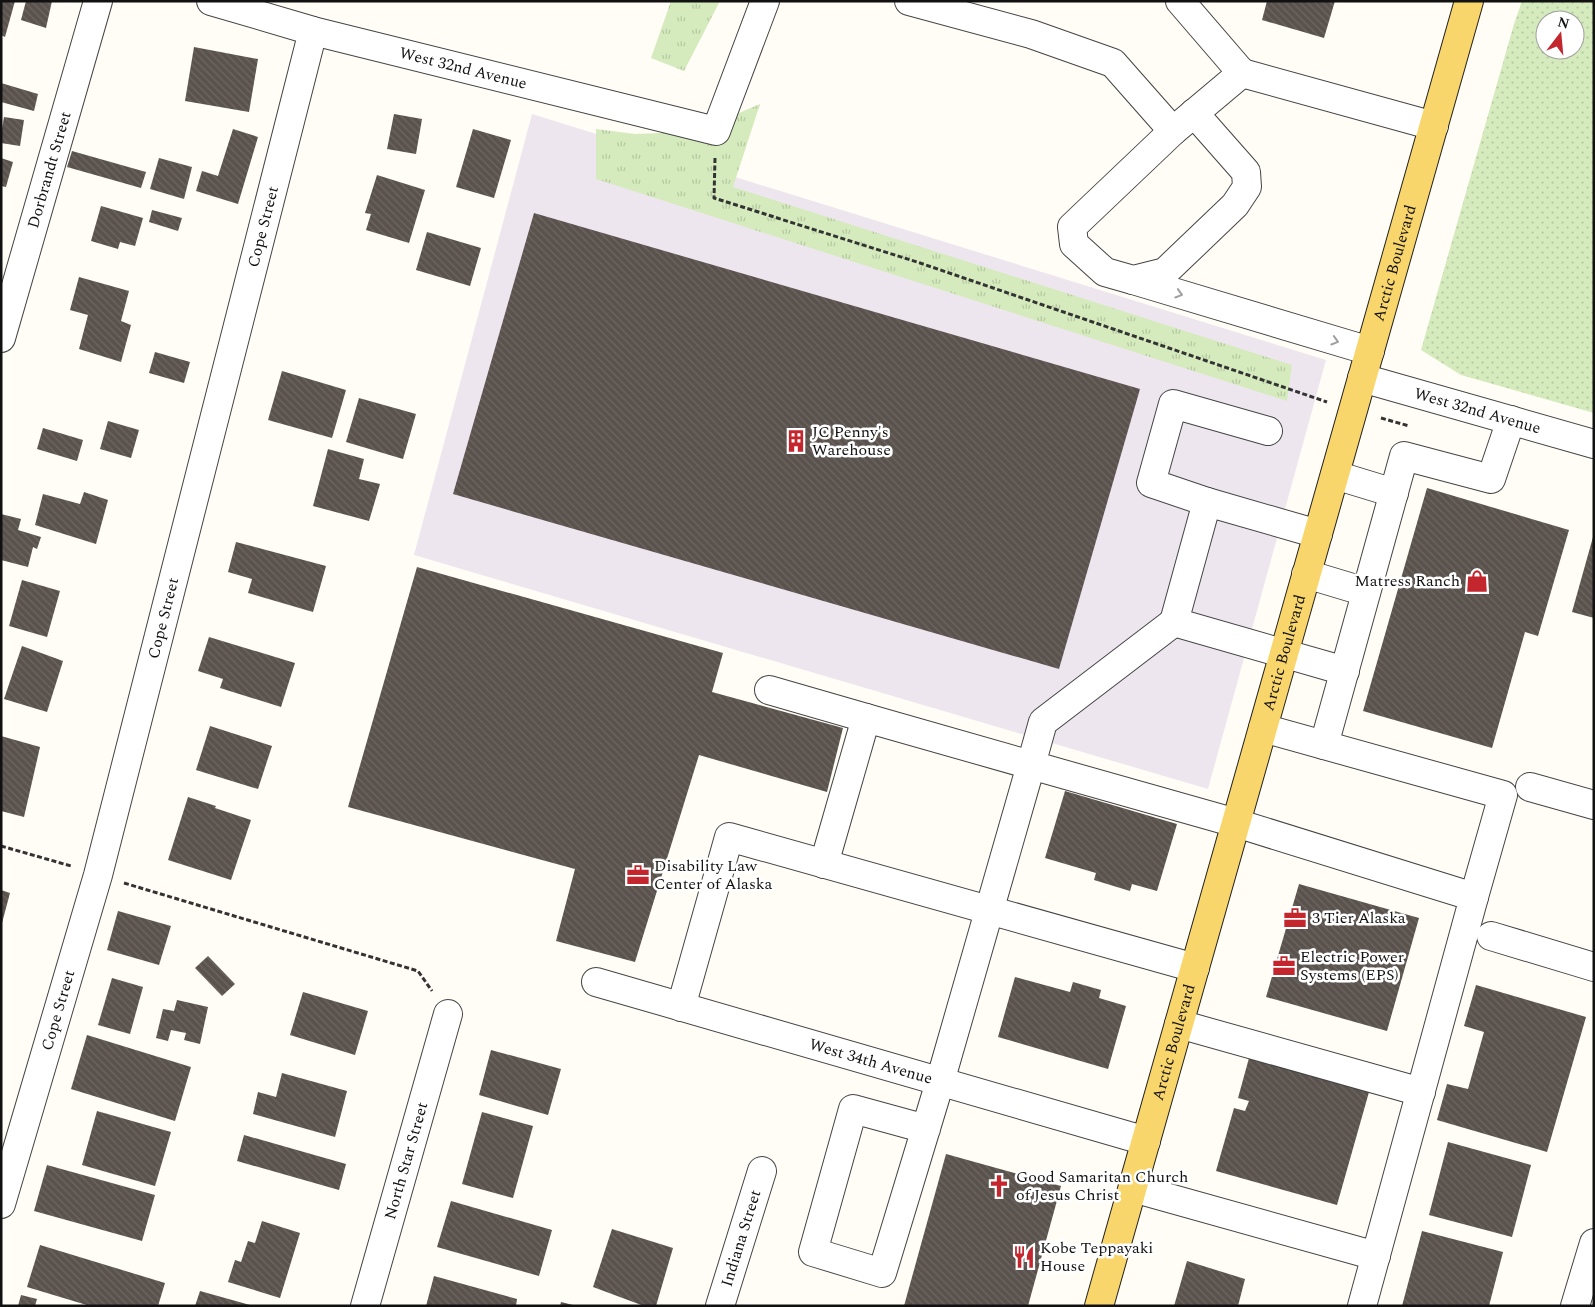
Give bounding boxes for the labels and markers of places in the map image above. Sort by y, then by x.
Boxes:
place label: JC Penny's Warehouse [812,420,891,462]
building icon: JC Penny's Warehouse [783,428,809,454]
shop icon: Matress Ranch [1464,568,1490,594]
place label: Matress Ranch [1354,569,1460,593]
place label: Disability Law Center of Alaska [654,854,773,896]
office icon: Disability Law Center of Alaska [625,862,651,888]
office icon: 3 Tier Alaska [1282,905,1308,931]
place label: 3 Tier Alaska [1312,906,1406,930]
place label: Electric Power Systems (EPS) [1300,945,1404,987]
office icon: Electric Power Systems (EPS) [1271,953,1297,979]
place label: Good Samaritan Church of Jesus Christ [1016,1165,1188,1207]
church icon: Good Samaritan Church of Jesus Christ [986,1173,1012,1199]
place label: Kobe Teppayaki House [1040,1236,1153,1278]
restaurant icon: Kobe Teppayaki House [1011,1244,1037,1270]

